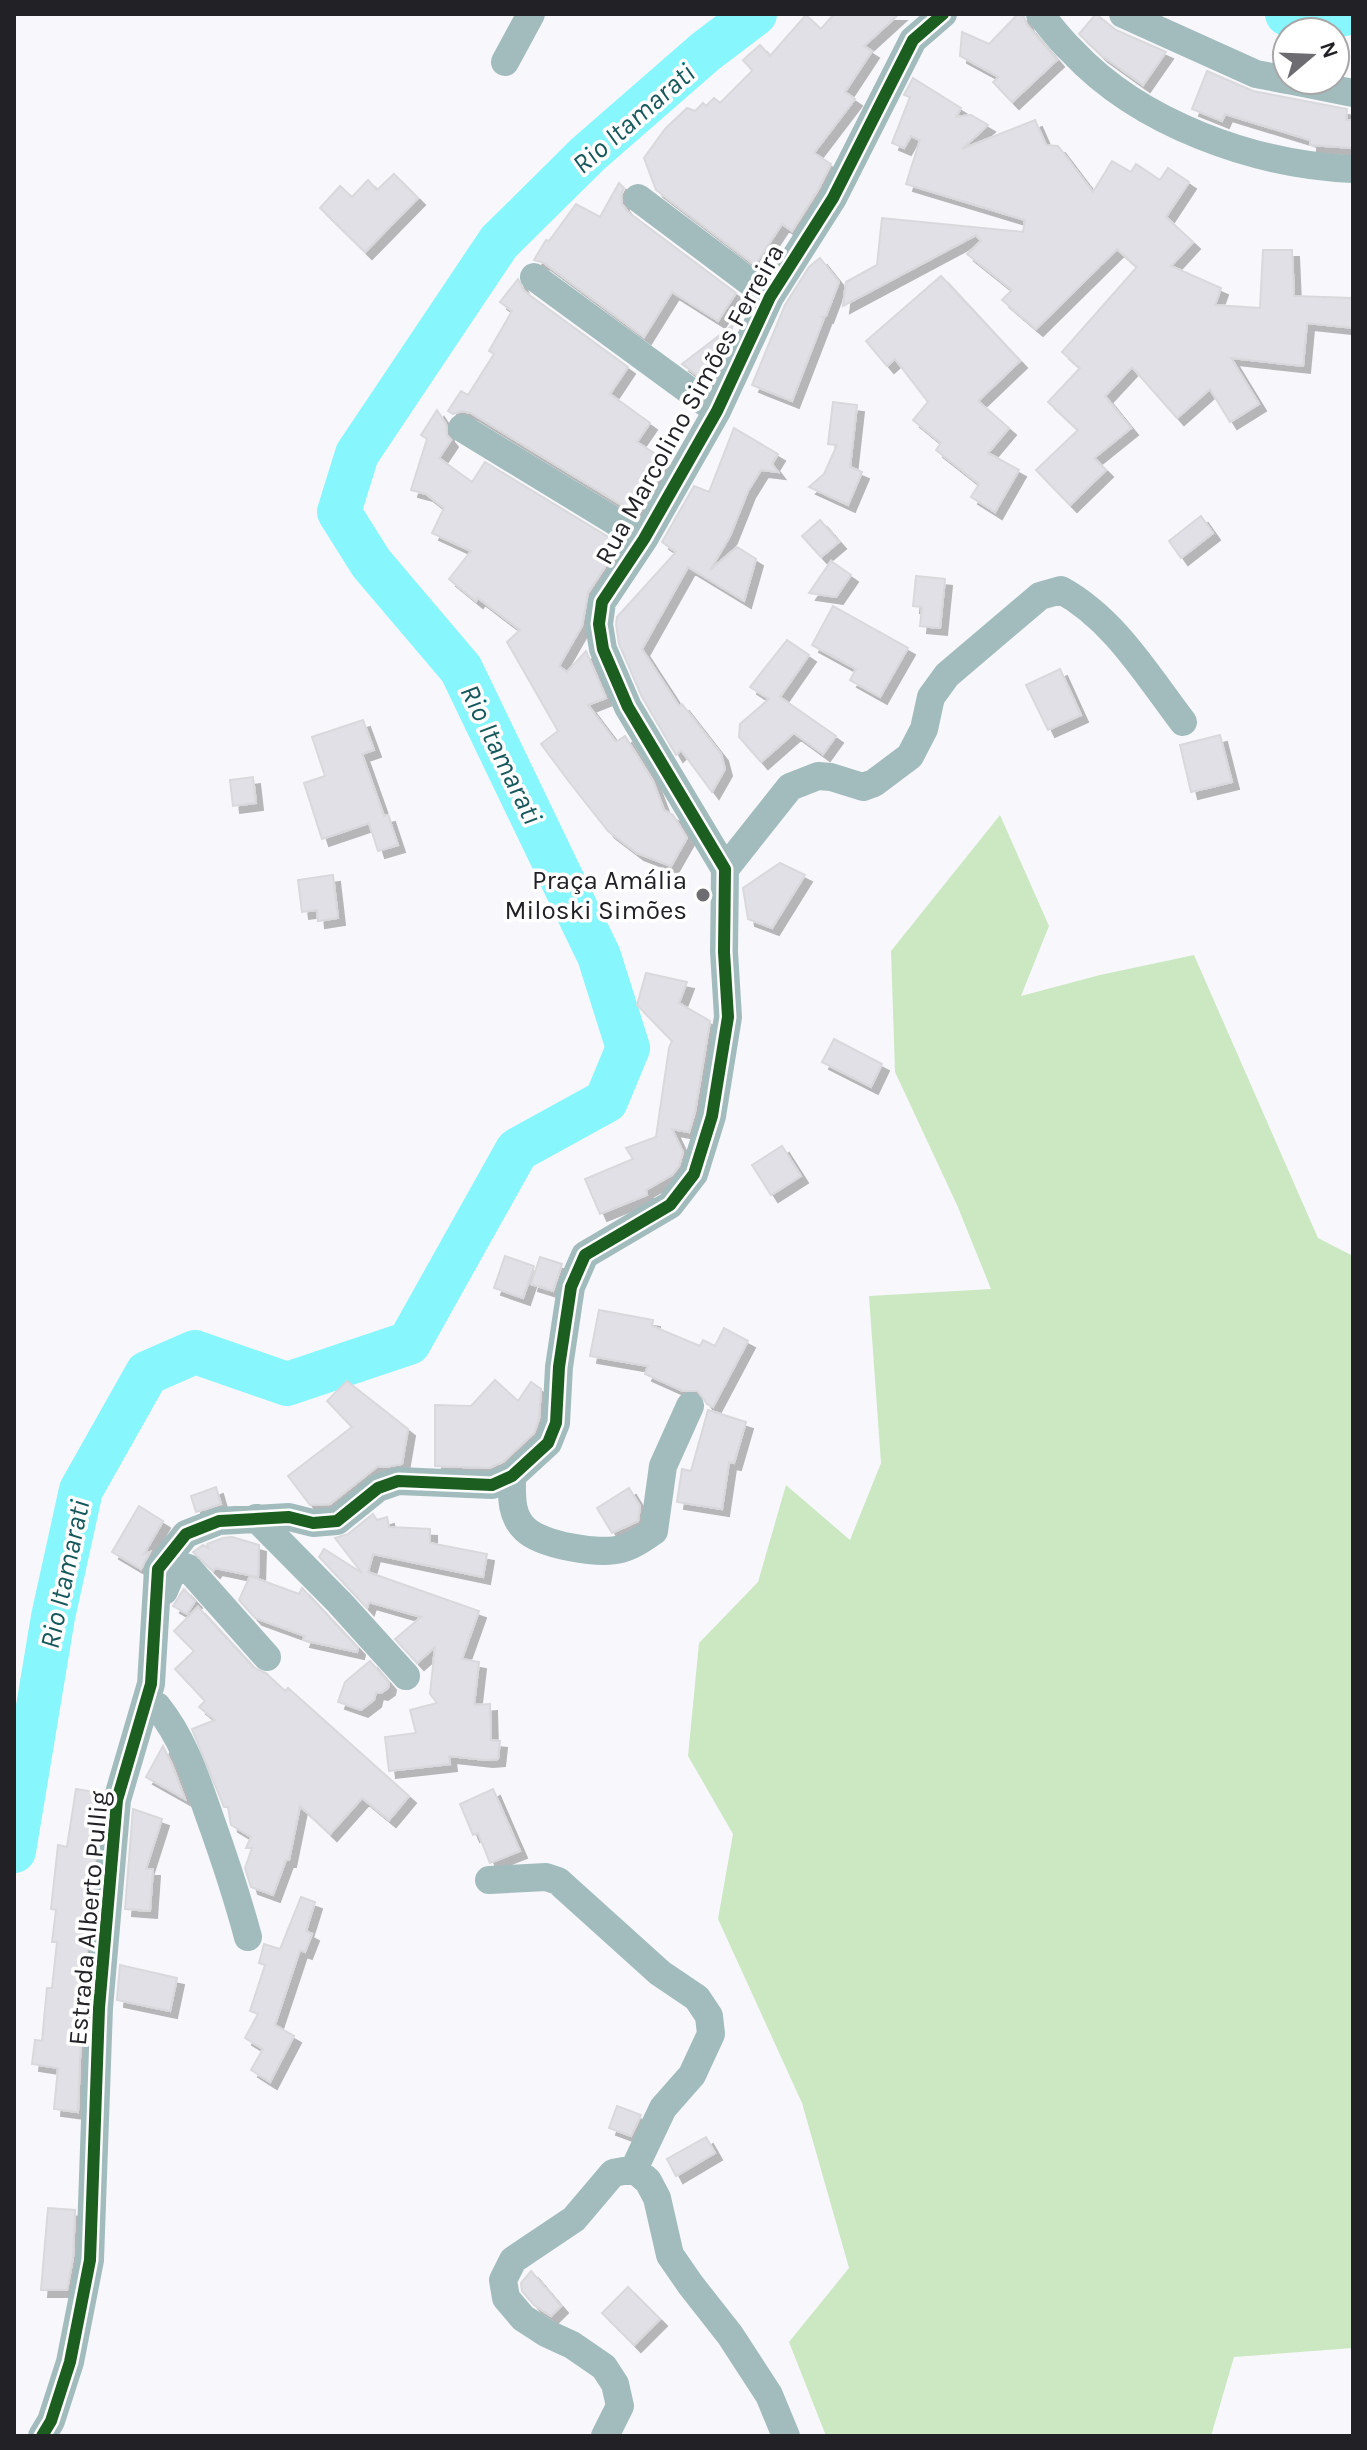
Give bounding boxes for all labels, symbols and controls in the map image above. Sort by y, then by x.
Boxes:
north arrow [1271,16,1351,96]
text: N [1314,38,1344,62]
water label: Rio Itamarati [565,56,701,181]
street label: Rua Marcolino Simões Ferreira [588,239,791,570]
water label: Rio Itamarati [453,679,550,830]
place label: Praça Amália Miloski Simões [504,865,687,926]
marker: Praça Amália Miloski Simões [694,886,712,904]
water label: Rio Itamarati [33,1496,96,1652]
street label: Estrada Alberto Pullig [62,1789,115,2047]

